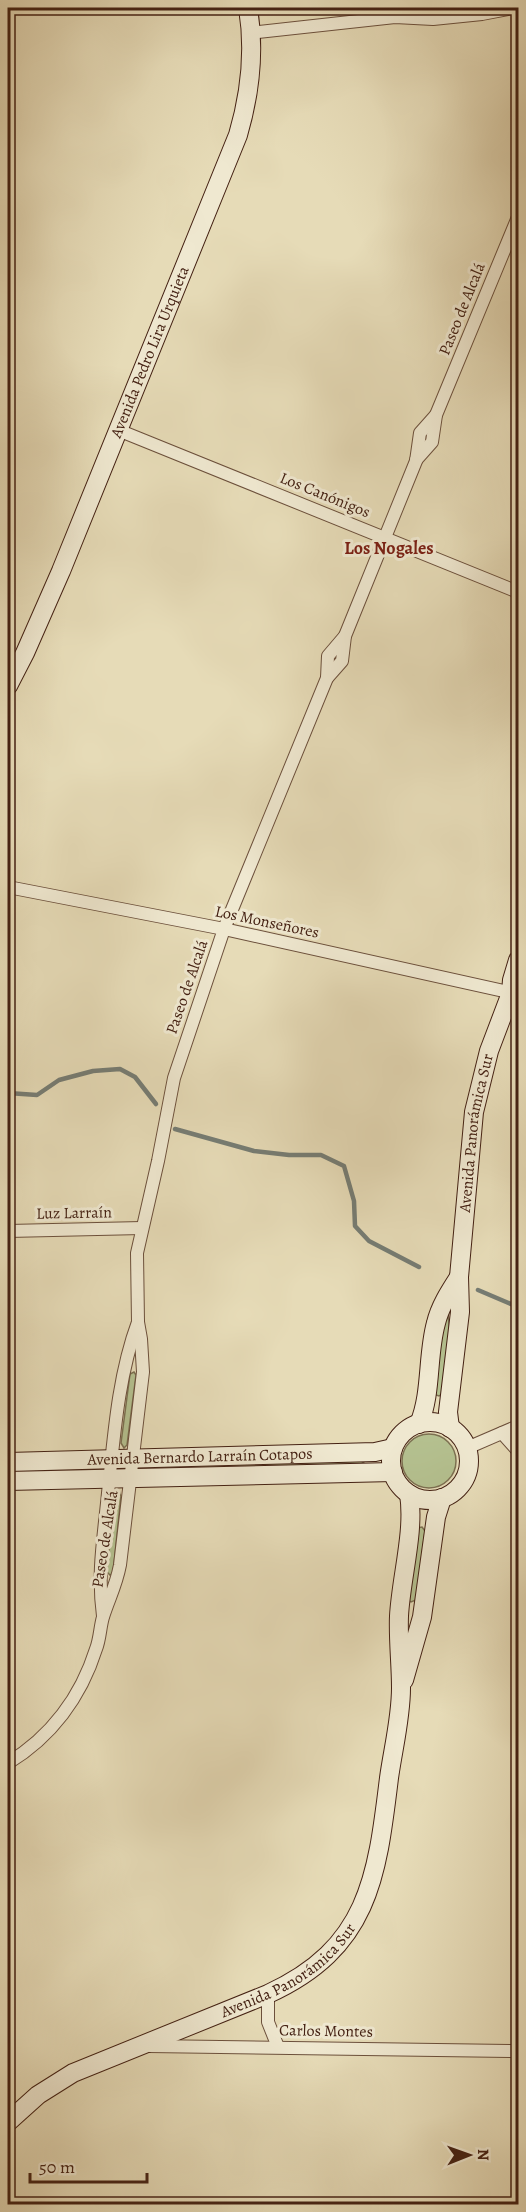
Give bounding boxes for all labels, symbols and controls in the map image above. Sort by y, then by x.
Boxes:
street label: Paseo de Alcalá [433,259,491,359]
street label: Avenida Pedro Lira Urquieta [105,262,195,442]
street label: Los Canónigos [277,467,373,523]
district label: Los Nogales [344,536,434,560]
street label: Los Monseñores [213,900,321,944]
street label: Paseo de Alcalá [161,937,214,1037]
street label: Avenida Panorámica Sur [454,1052,499,1214]
street label: Luz Larraín [36,1201,112,1225]
street label: Avenida Bernardo Larraín Cotapos [86,1443,313,1471]
street label: Paseo de Alcalá [86,1488,124,1589]
street label: Avenida Panorámica Sur [216,1919,361,2023]
street label: Carlos Montes [279,2019,373,2043]
north arrow [439,2125,499,2185]
scale bar [30,2146,147,2184]
text: N [472,2149,494,2161]
text: 50 m [39,2155,75,2179]

